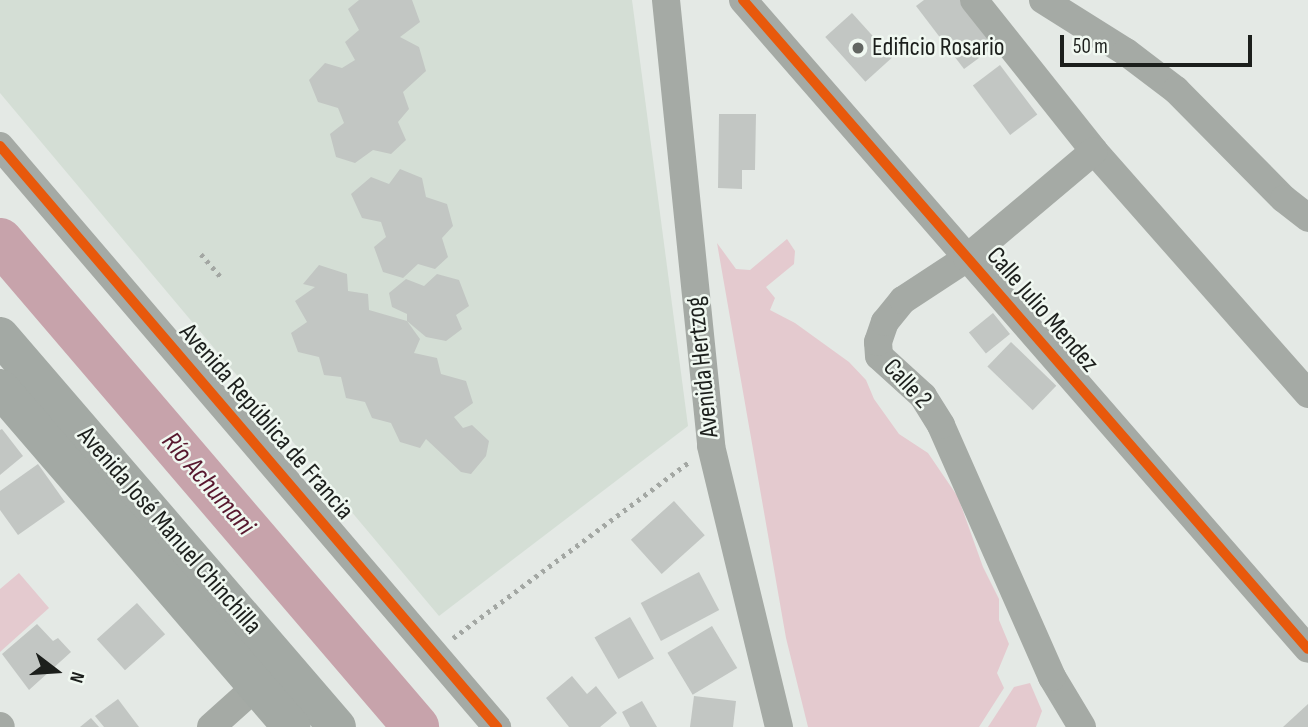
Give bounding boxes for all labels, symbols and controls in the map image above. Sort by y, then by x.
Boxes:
scale bar [1063,21,1256,65]
place label: Edificio Rosario [872,32,1005,64]
text: 50 m [1073,34,1108,59]
marker: Edificio Rosario [850,40,866,56]
street label: Calle Julio Mendez [979,241,1105,379]
street label: Avenida Hertzog [680,295,726,439]
street label: Avenida República de Francia [172,318,360,526]
street label: Calle 2 [876,352,938,416]
street label: Avenida José Manuel Chinchilla [70,421,268,641]
water label: Río Achumani [154,426,262,542]
north arrow [21,636,91,706]
text: N [64,669,89,686]

